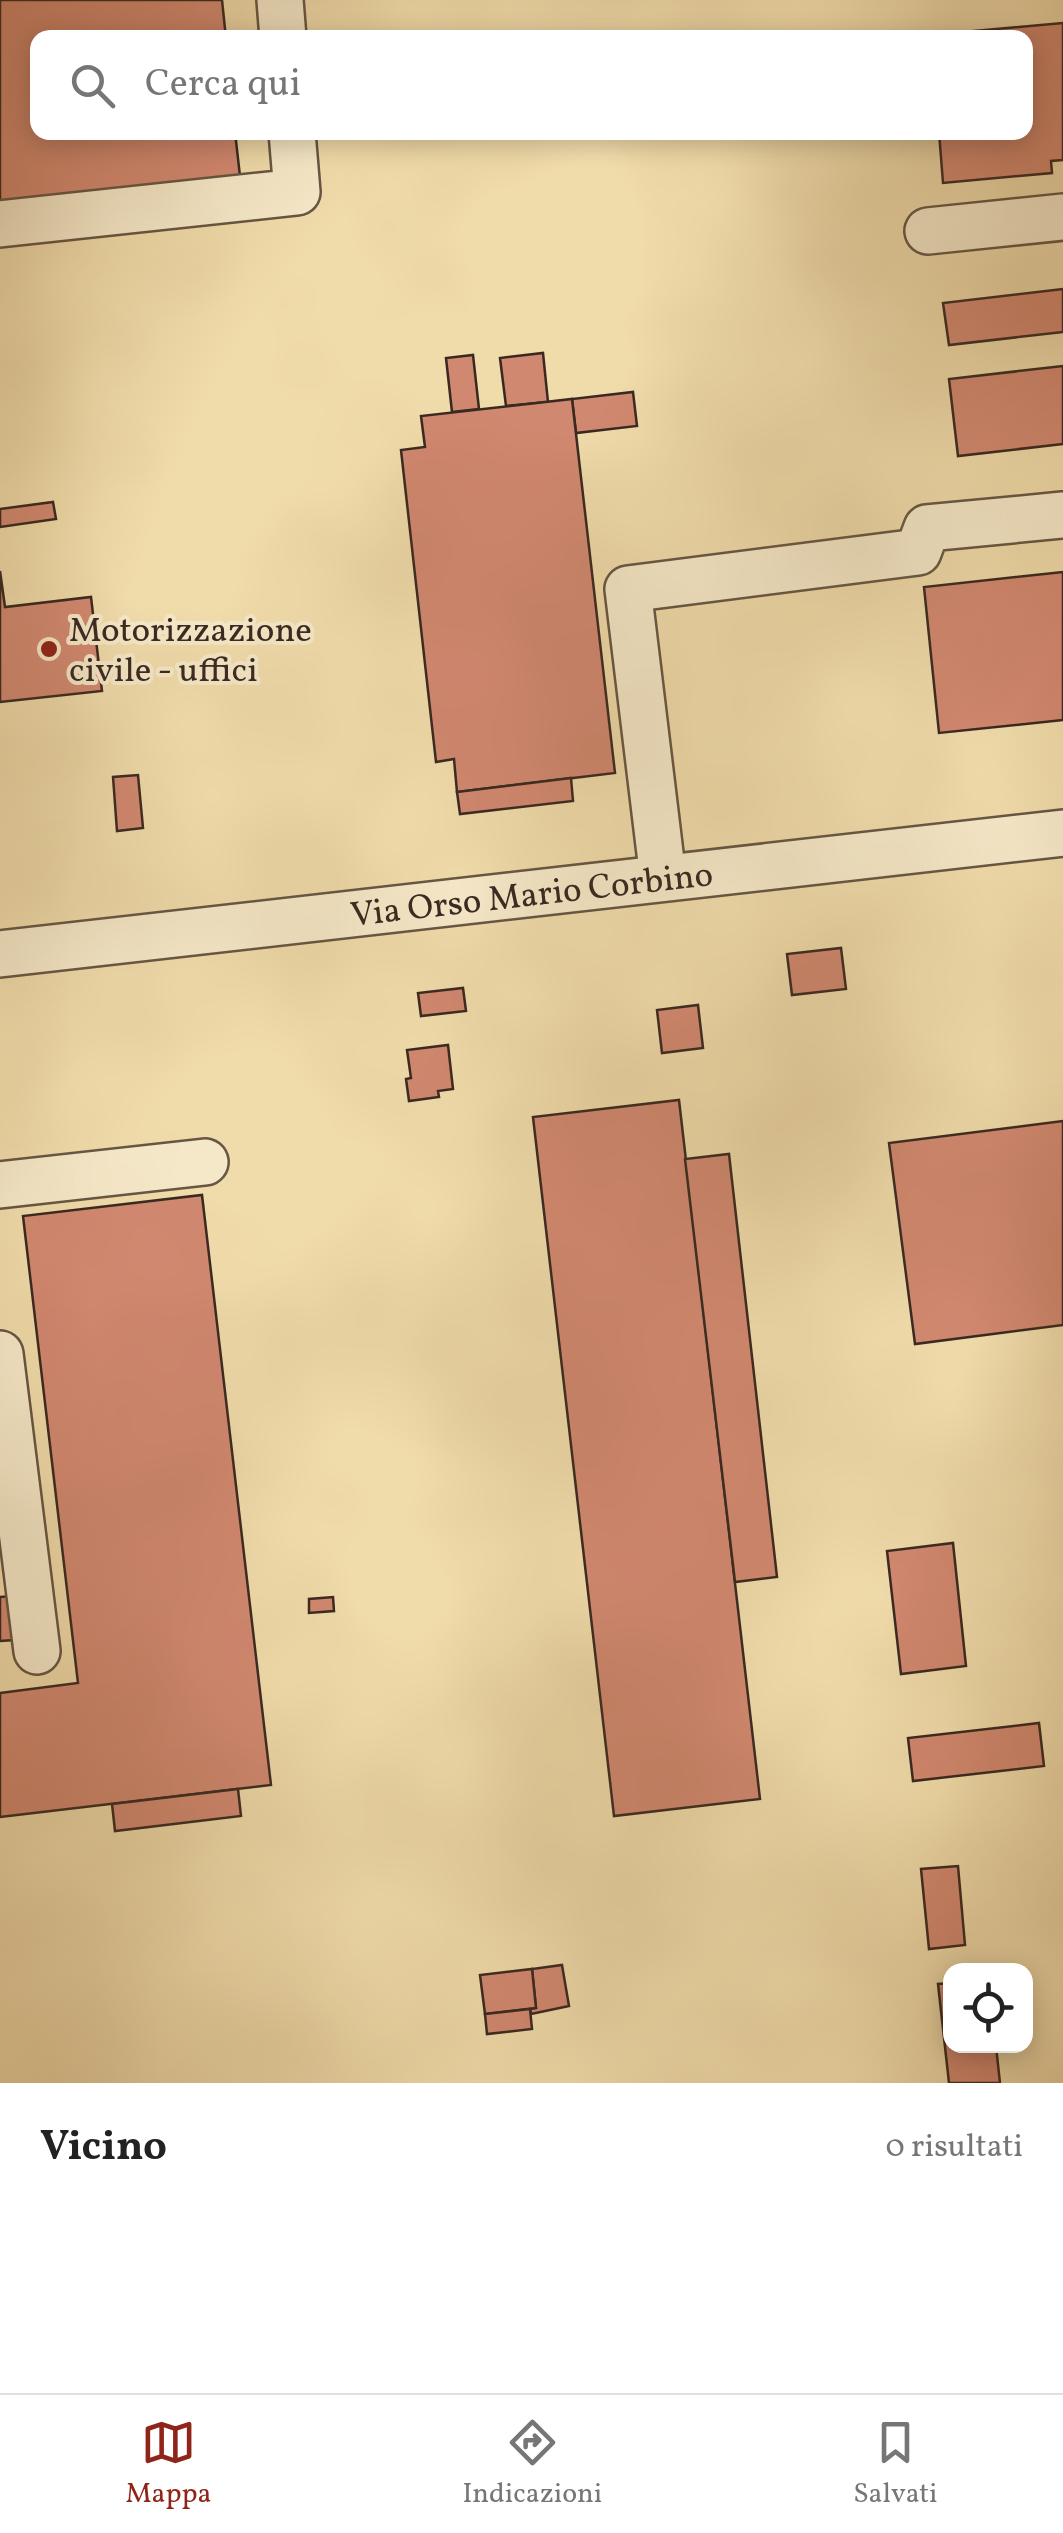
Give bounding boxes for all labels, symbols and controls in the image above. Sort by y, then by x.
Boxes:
search box [30,30,1033,140]
icon: search [65,58,120,113]
text: Cerca qui [145,59,301,112]
place label: Motorizzazione civile - uffici [69,608,312,696]
marker: Motorizzazione civile - uffici [38,638,60,660]
street label: Via Orso Mario Corbino [348,852,716,941]
map controls [943,1963,1033,2053]
button: locate [943,1963,1033,2053]
text: Vicino [40,2119,167,2178]
text: 0 risultati [885,2126,1023,2170]
tab: Mappa [125,2415,212,2514]
tab: Indicazioni [462,2415,602,2514]
tab: Salvati [853,2415,938,2514]

